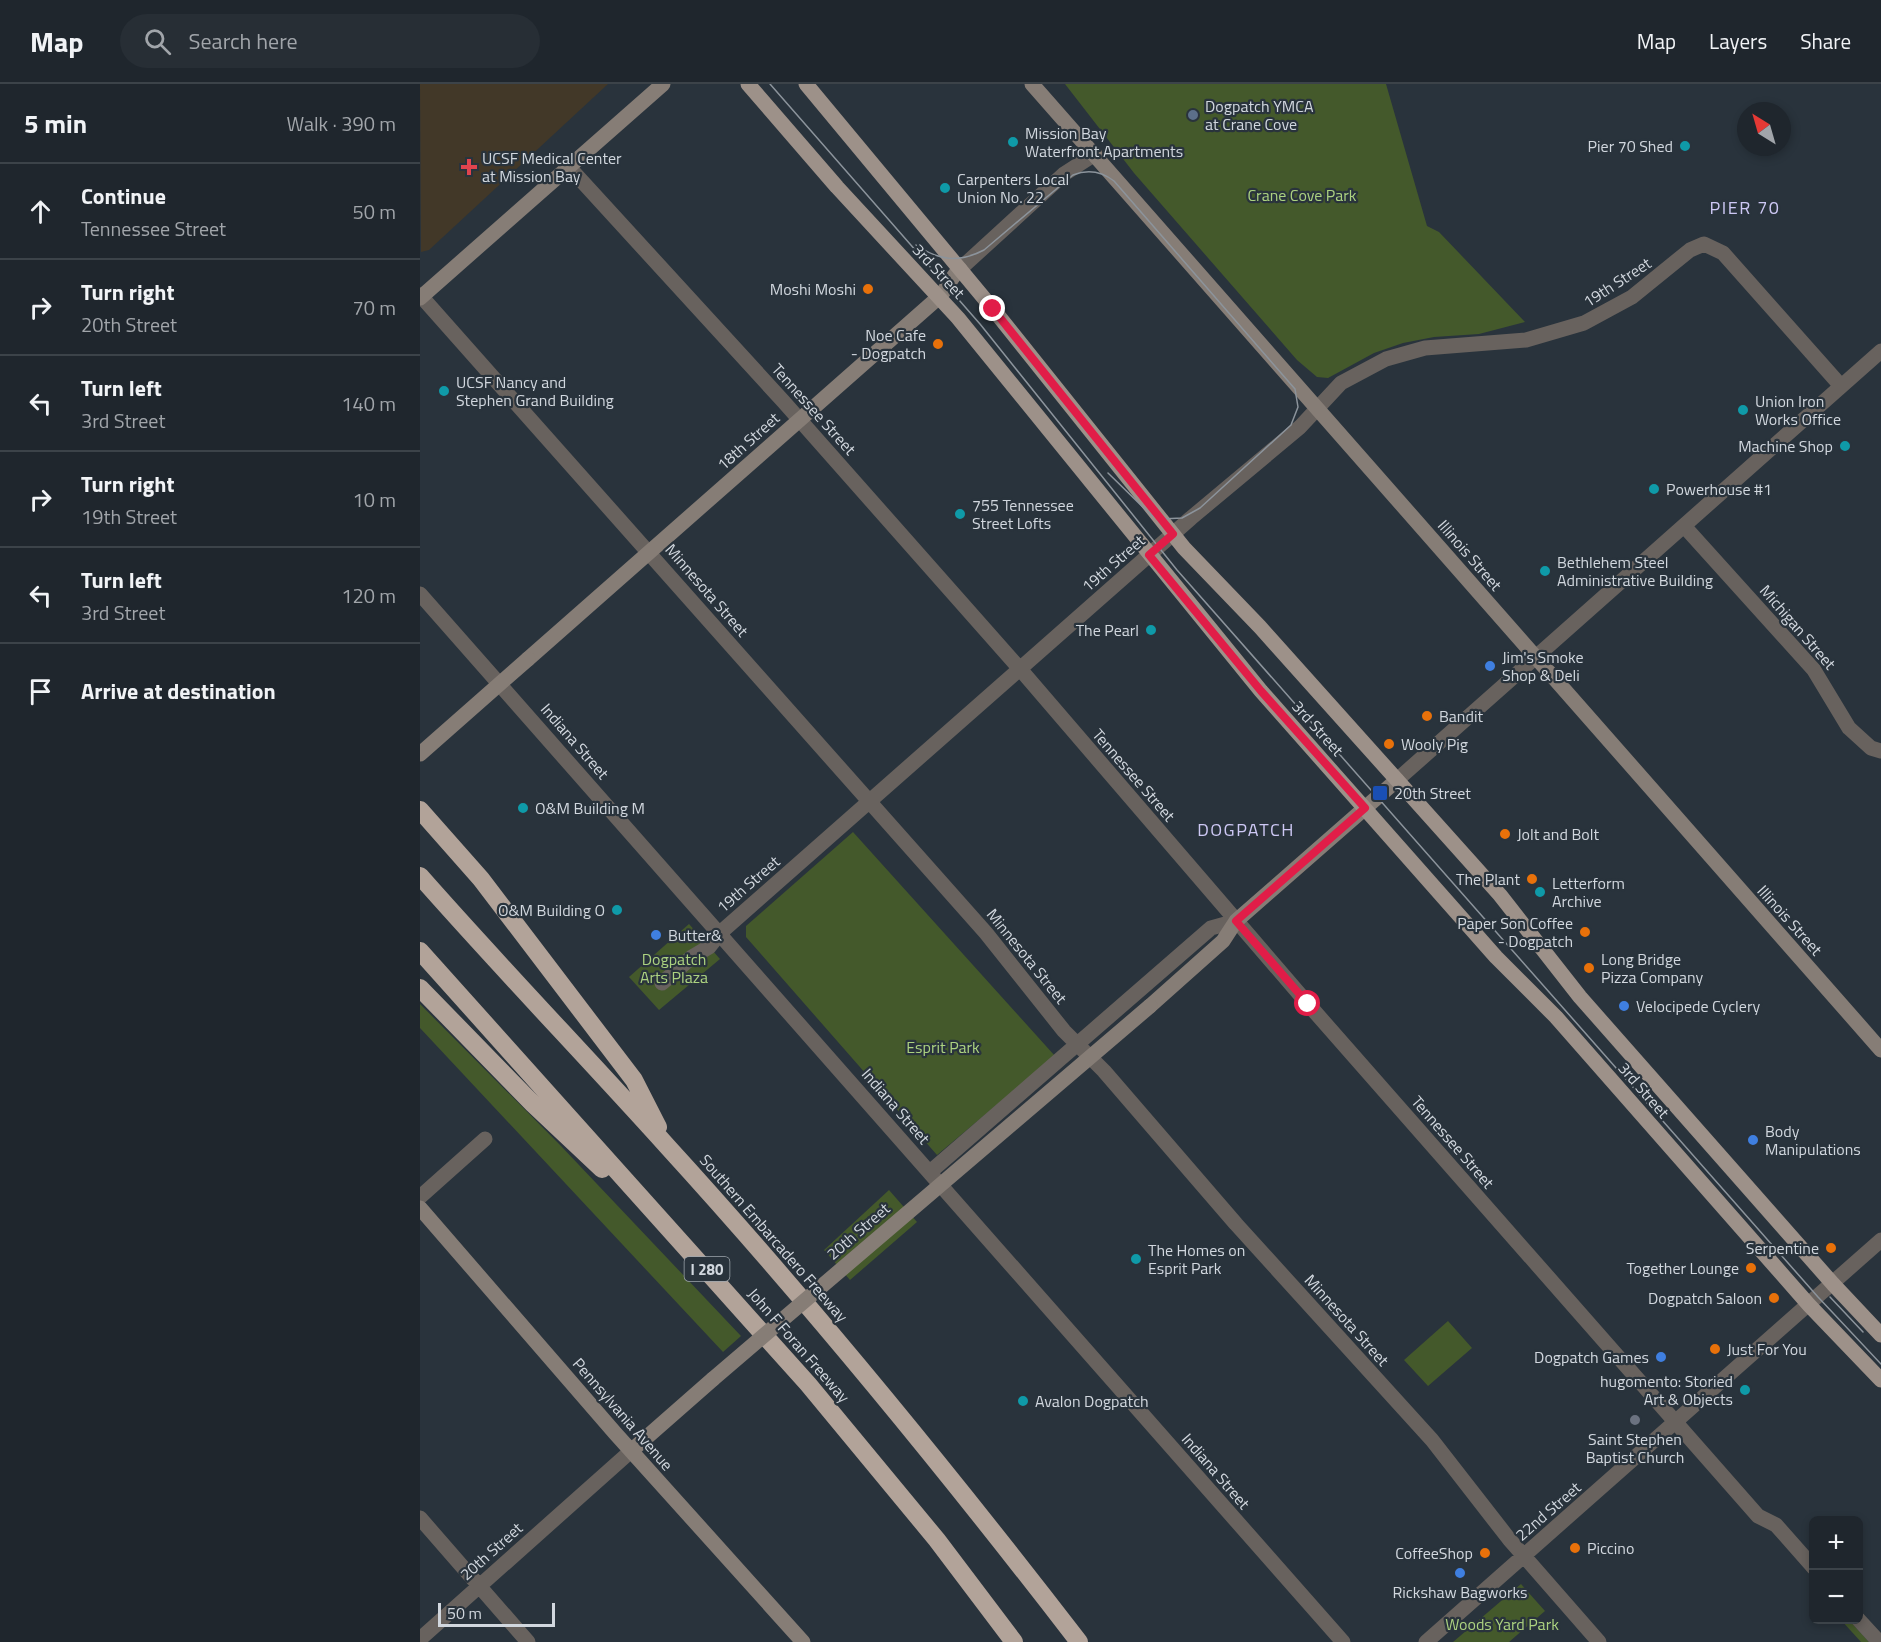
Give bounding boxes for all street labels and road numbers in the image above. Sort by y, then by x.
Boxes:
street label: 3rd Street [907,238,971,304]
street label: 19th Street [1578,251,1656,313]
street label: Tennessee Street [766,358,862,460]
street label: 18th Street [711,406,785,476]
street label: Illinois Street [1432,514,1508,596]
street label: 19th Street [1076,528,1150,597]
street label: Minnesota Street [660,538,754,642]
street label: Michigan Street [1754,579,1842,675]
street label: 3rd Street [1286,695,1350,761]
street label: Indiana Street [535,698,615,785]
street label: Tennessee Street [1087,723,1181,827]
street label: 19th Street [711,849,785,918]
street label: Illinois Street [1752,879,1828,961]
street label: Minnesota Street [981,903,1073,1009]
street label: 3rd Street [1613,1057,1675,1124]
street label: Indiana Street [856,1063,936,1150]
street label: Tennessee Street [1406,1090,1500,1194]
street label: Southern Embarcadero Freeway [694,1149,854,1328]
street label: 20th Street [821,1196,895,1265]
road number: I 280 [684,1257,730,1281]
street label: Minnesota Street [1299,1269,1395,1372]
street label: John F Foran Freeway [742,1282,856,1408]
street label: Pennsylvania Avenue [567,1352,679,1476]
street label: Indiana Street [1176,1428,1256,1515]
street label: 22nd Street [1510,1476,1586,1546]
street label: 20th Street [454,1516,528,1586]

